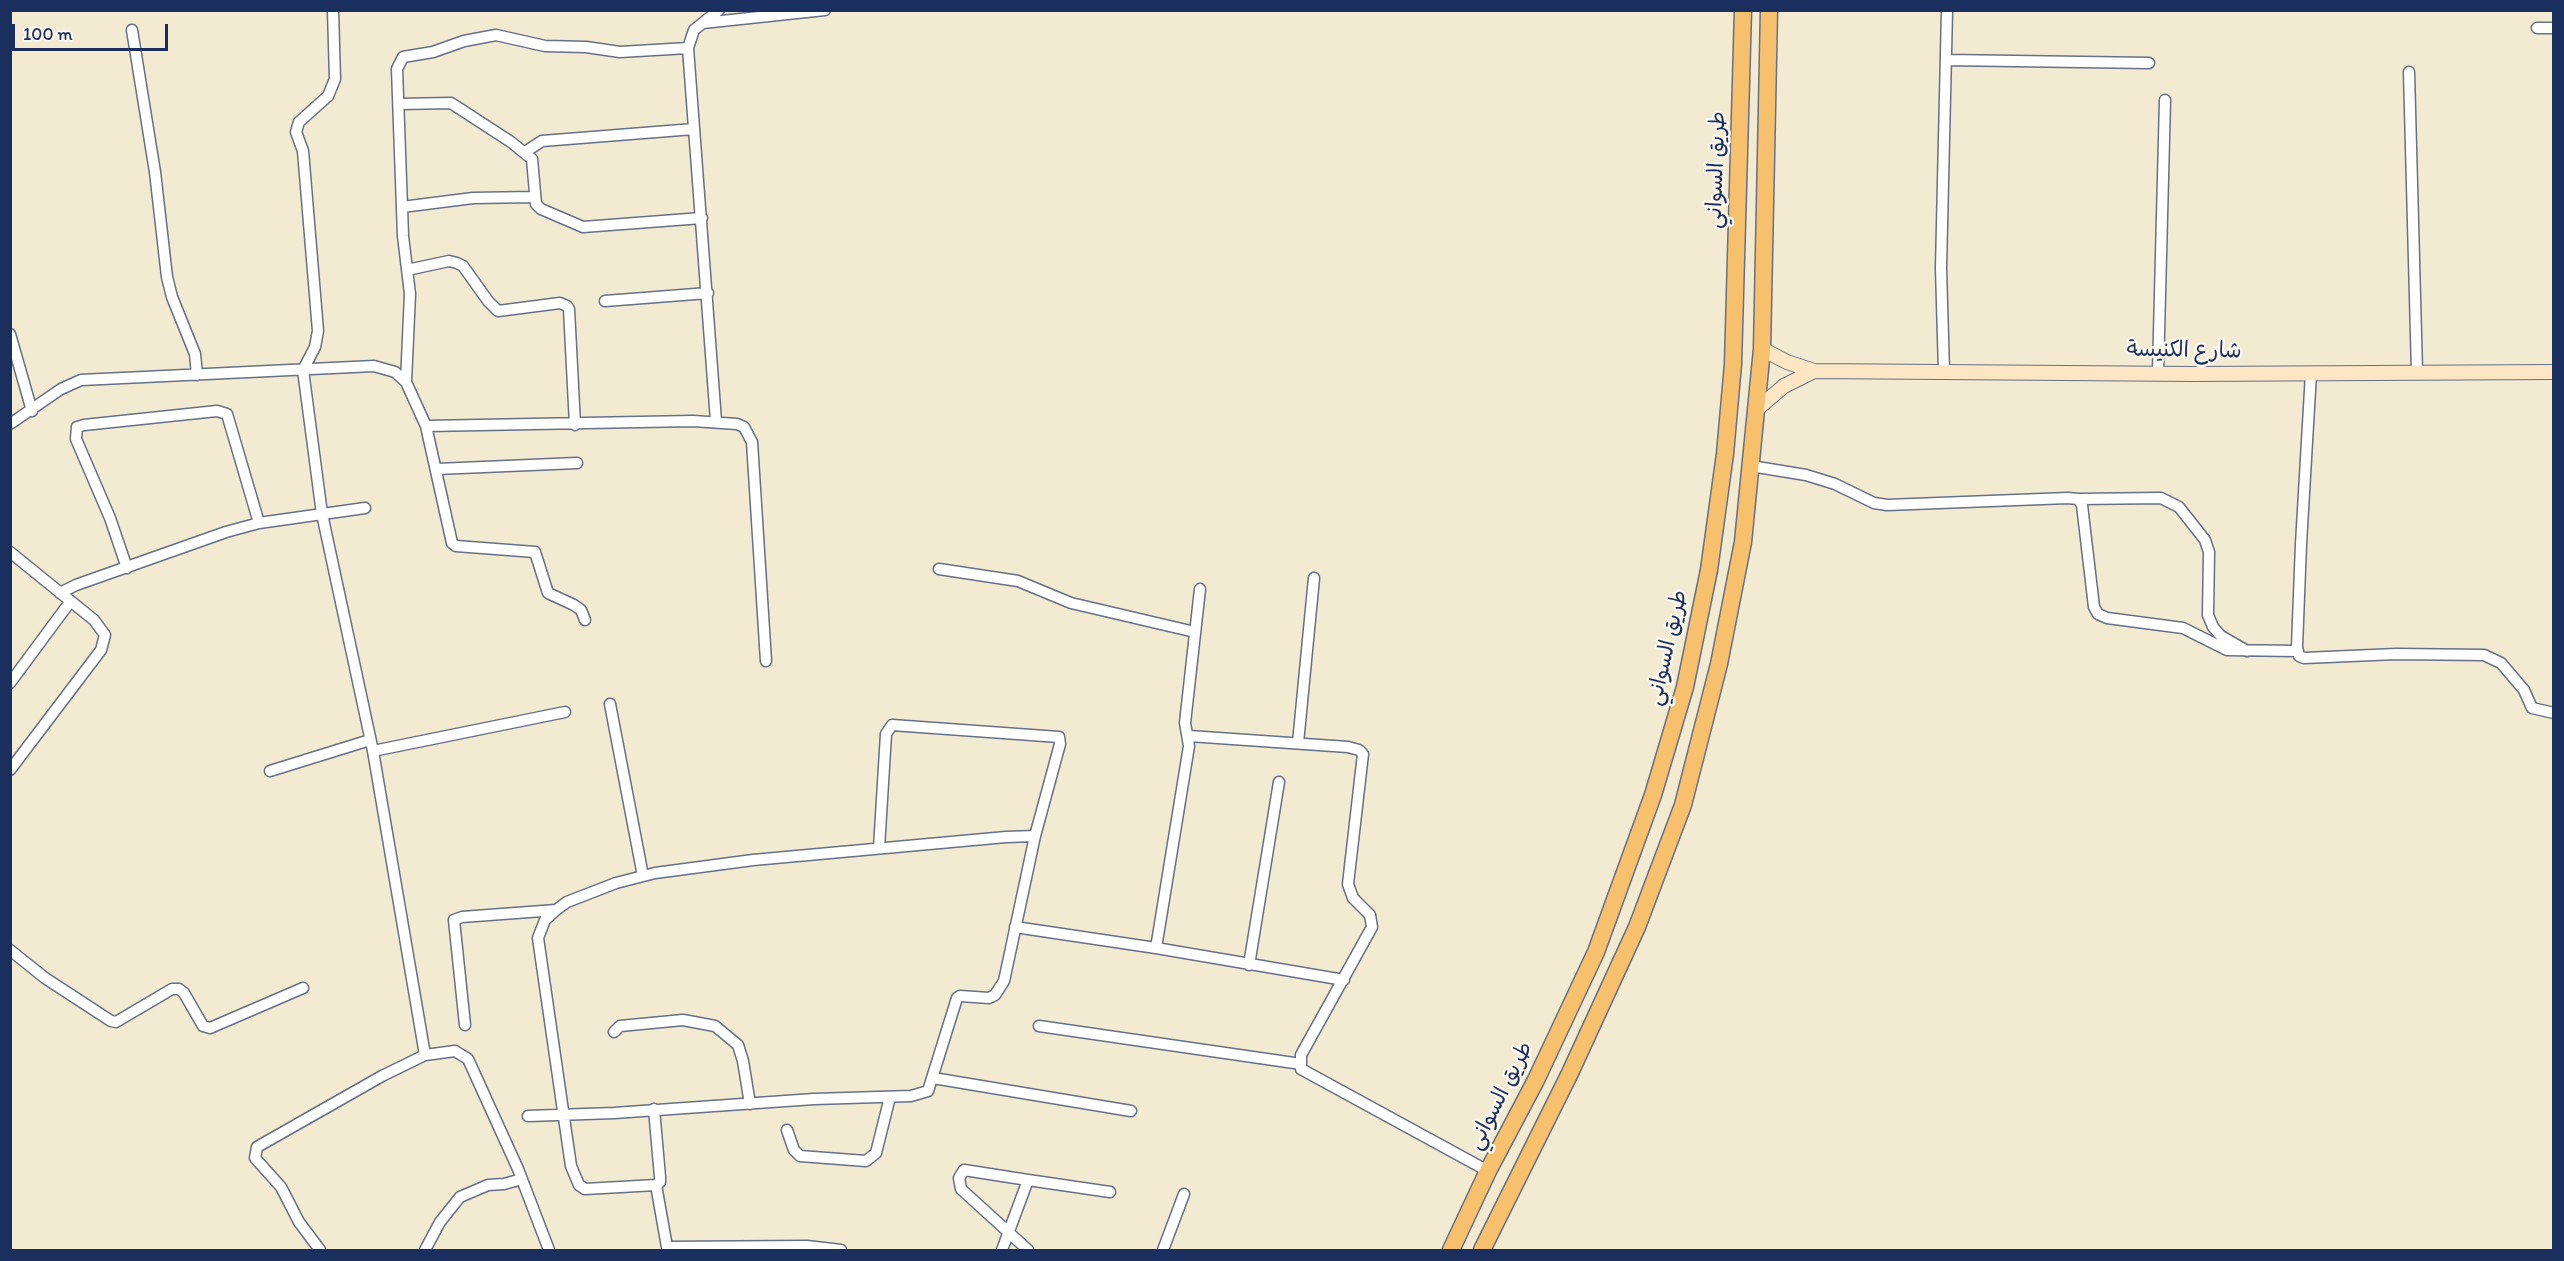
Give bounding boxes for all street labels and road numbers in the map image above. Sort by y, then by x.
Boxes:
street label: طريق السواني [1702,111,1732,229]
street label: شارع الكنيسة [2126,337,2242,365]
street label: طريق السواني [1642,588,1694,708]
street label: طريق السواني [1463,1038,1539,1154]

